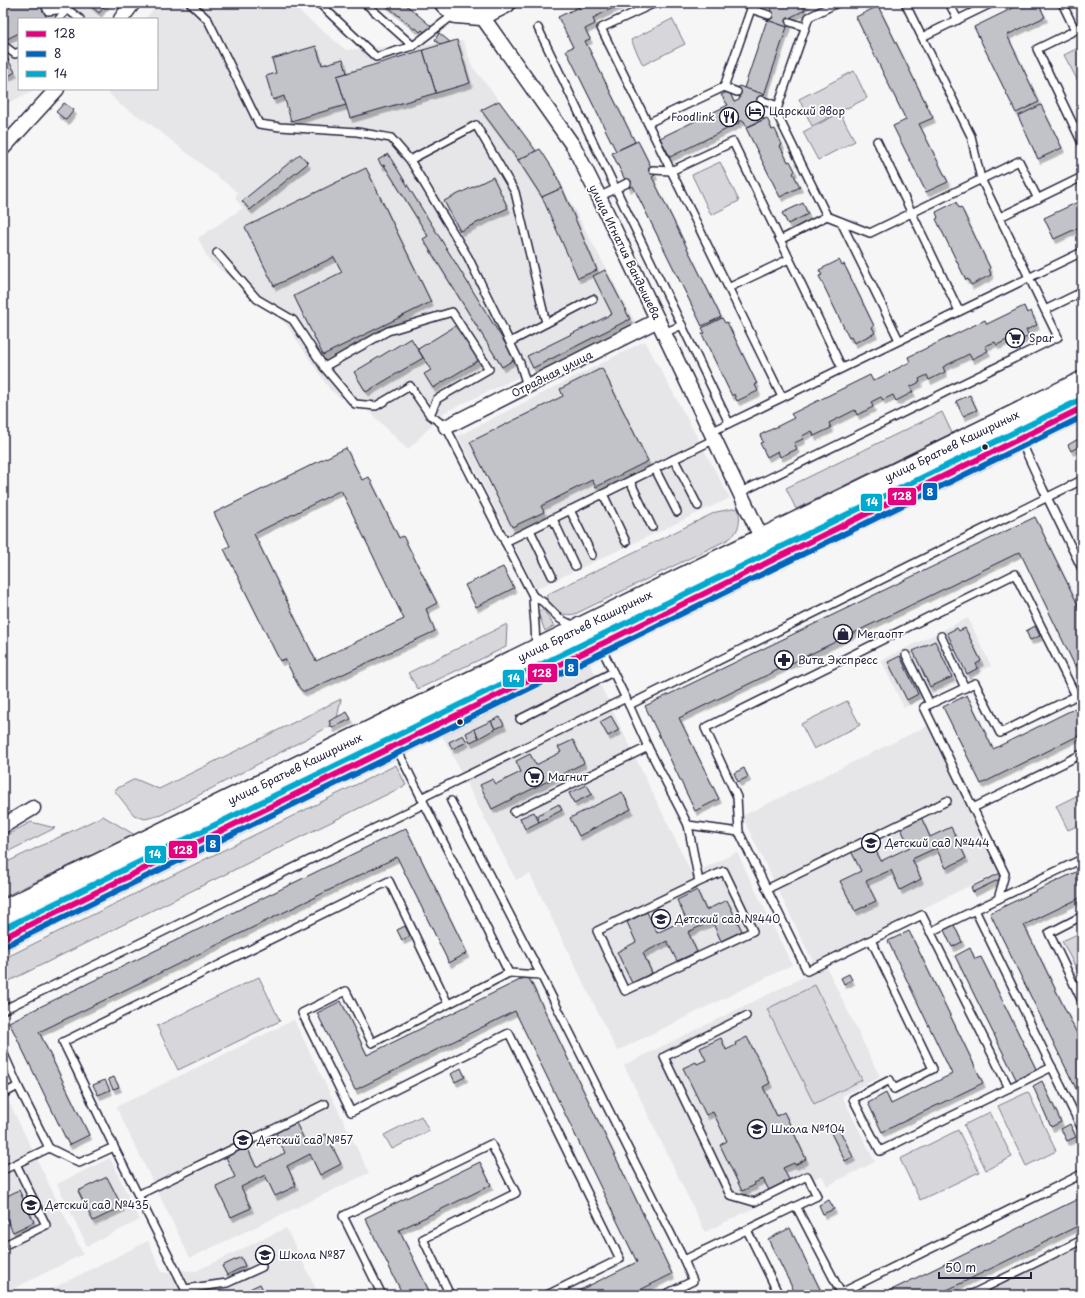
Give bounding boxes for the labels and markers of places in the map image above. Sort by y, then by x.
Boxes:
hotel icon: Царский двор [744,100,766,122]
place label: Царский двор [769,102,845,119]
restaurant icon: Foodlink [718,106,740,128]
place label: Foodlink [671,108,715,125]
supermarket icon: Spar [1004,327,1026,349]
place label: Spar [1029,329,1054,346]
unlabelled marker [980,442,990,452]
shop icon: Мегаопт [832,623,854,645]
place label: Мегаопт [857,625,904,642]
pharmacy icon: Вита Экспресс [773,649,795,671]
place label: Вита Экспресс [798,651,878,668]
unlabelled marker [455,717,465,727]
supermarket icon: Магнит [523,766,545,788]
place label: Магнит [548,768,589,785]
school or university icon: Детский сад №444 [860,832,882,854]
place label: Детский сад №444 [884,834,990,851]
school or university icon: Детский сад №440 [650,908,672,930]
place label: Детский сад №440 [674,910,780,927]
school or university icon: Школа №104 [746,1118,768,1140]
place label: Школа №104 [771,1120,845,1137]
school or university icon: Детский сад №57 [232,1129,254,1151]
place label: Детский сад №57 [256,1131,353,1148]
school or university icon: Детский сад №435 [20,1194,42,1216]
place label: Детский сад №435 [44,1196,149,1213]
school or university icon: Школа №87 [254,1244,276,1266]
place label: Школа №87 [279,1246,345,1263]

